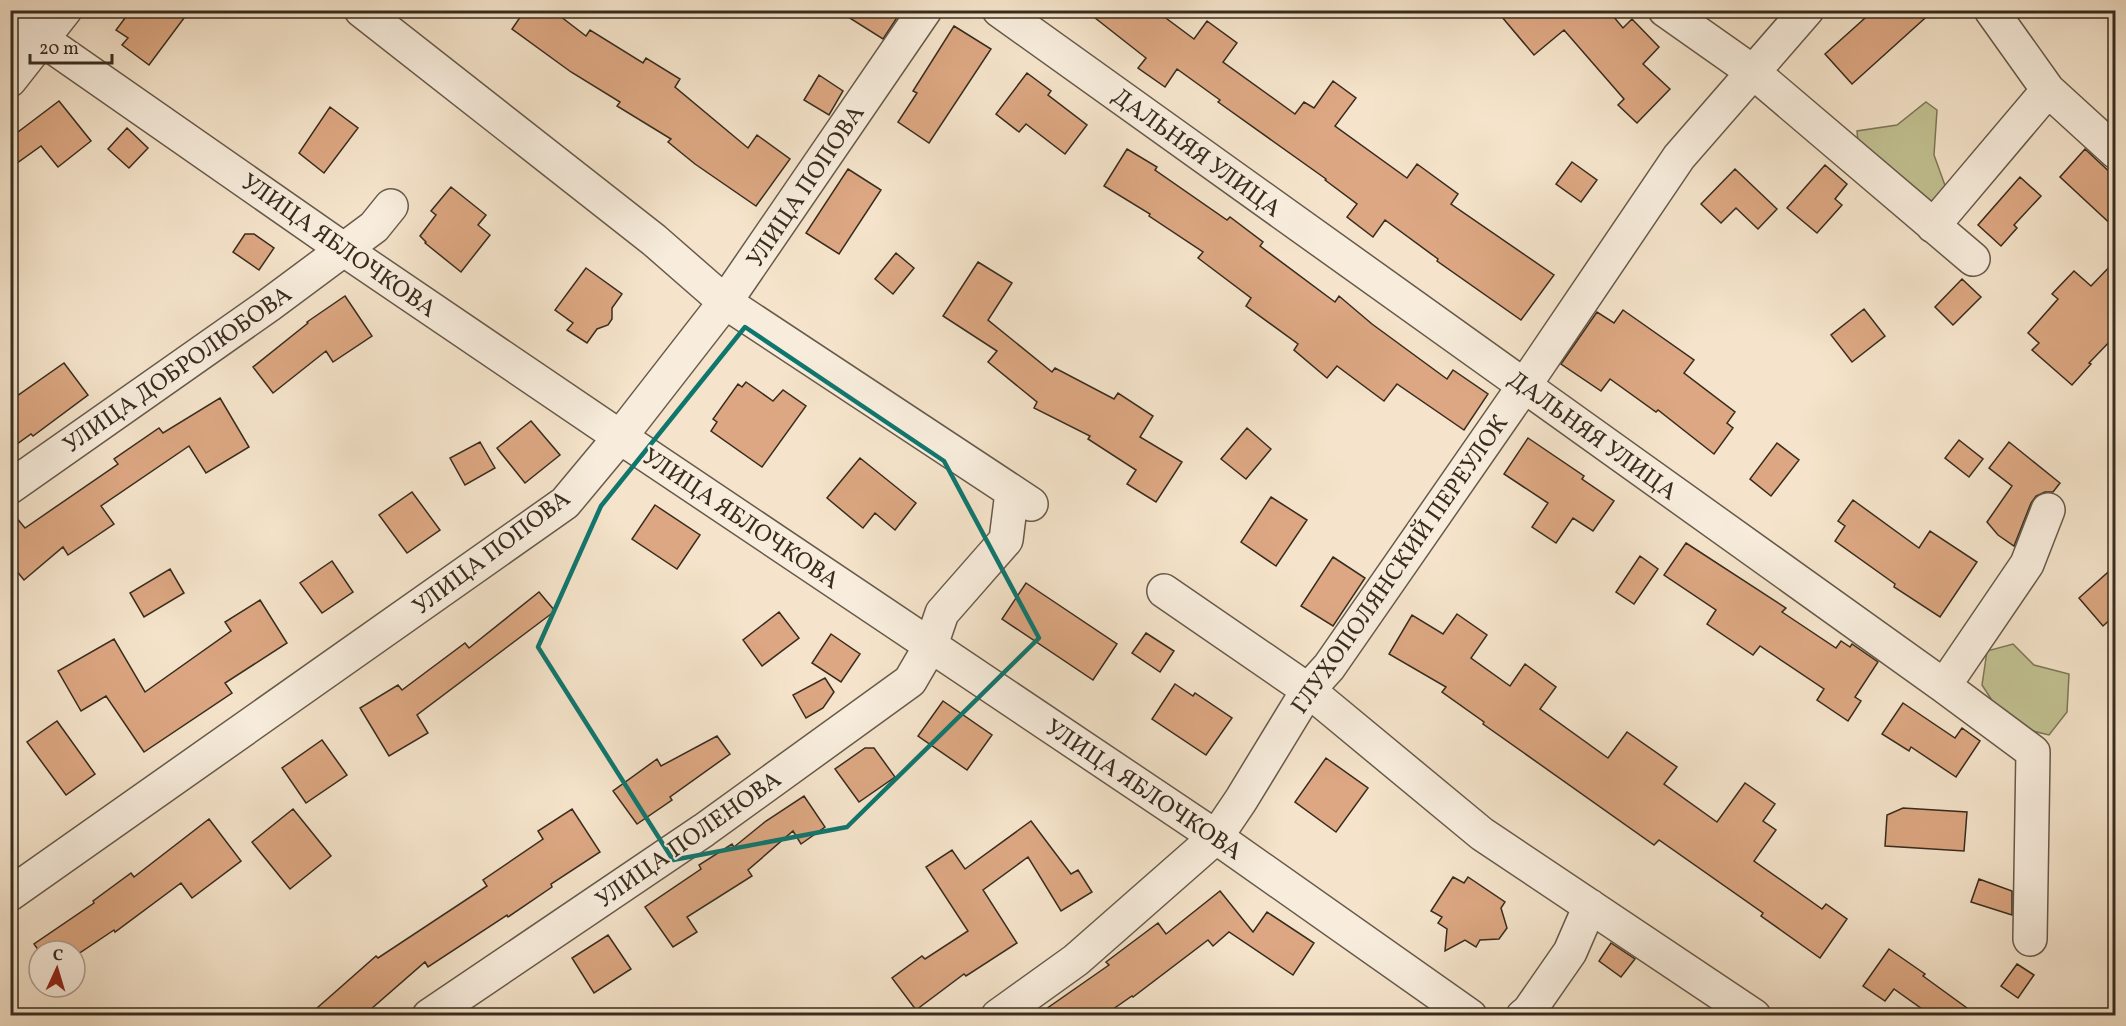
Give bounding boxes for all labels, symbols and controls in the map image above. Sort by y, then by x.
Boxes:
scale bar [30,27,112,65]
text: 20 m [39,37,79,62]
street label: ДАЛЬНЯЯ УЛИЦА [1104,81,1287,227]
street label: УЛИЦА ПОПОВА [740,99,874,275]
street label: УЛИЦА ЯБЛОЧКОВА [233,166,443,327]
street label: УЛИЦА ДОБРОЛЮБОВА [57,279,300,463]
street label: ДАЛЬНЯЯ УЛИЦА [1500,364,1683,510]
street label: ГЛУХОПОЛЯНСКИЙ ПЕРЕУЛОК [1284,409,1517,722]
street label: УЛИЦА ЯБЛОЧКОВА [634,441,845,599]
street label: УЛИЦА ПОПОВА [406,483,578,624]
street label: УЛИЦА ЯБЛОЧКОВА [1037,712,1248,870]
street label: УЛИЦА ПОЛЕНОВА [589,764,789,918]
north arrow [27,939,87,999]
text: С [52,945,64,967]

